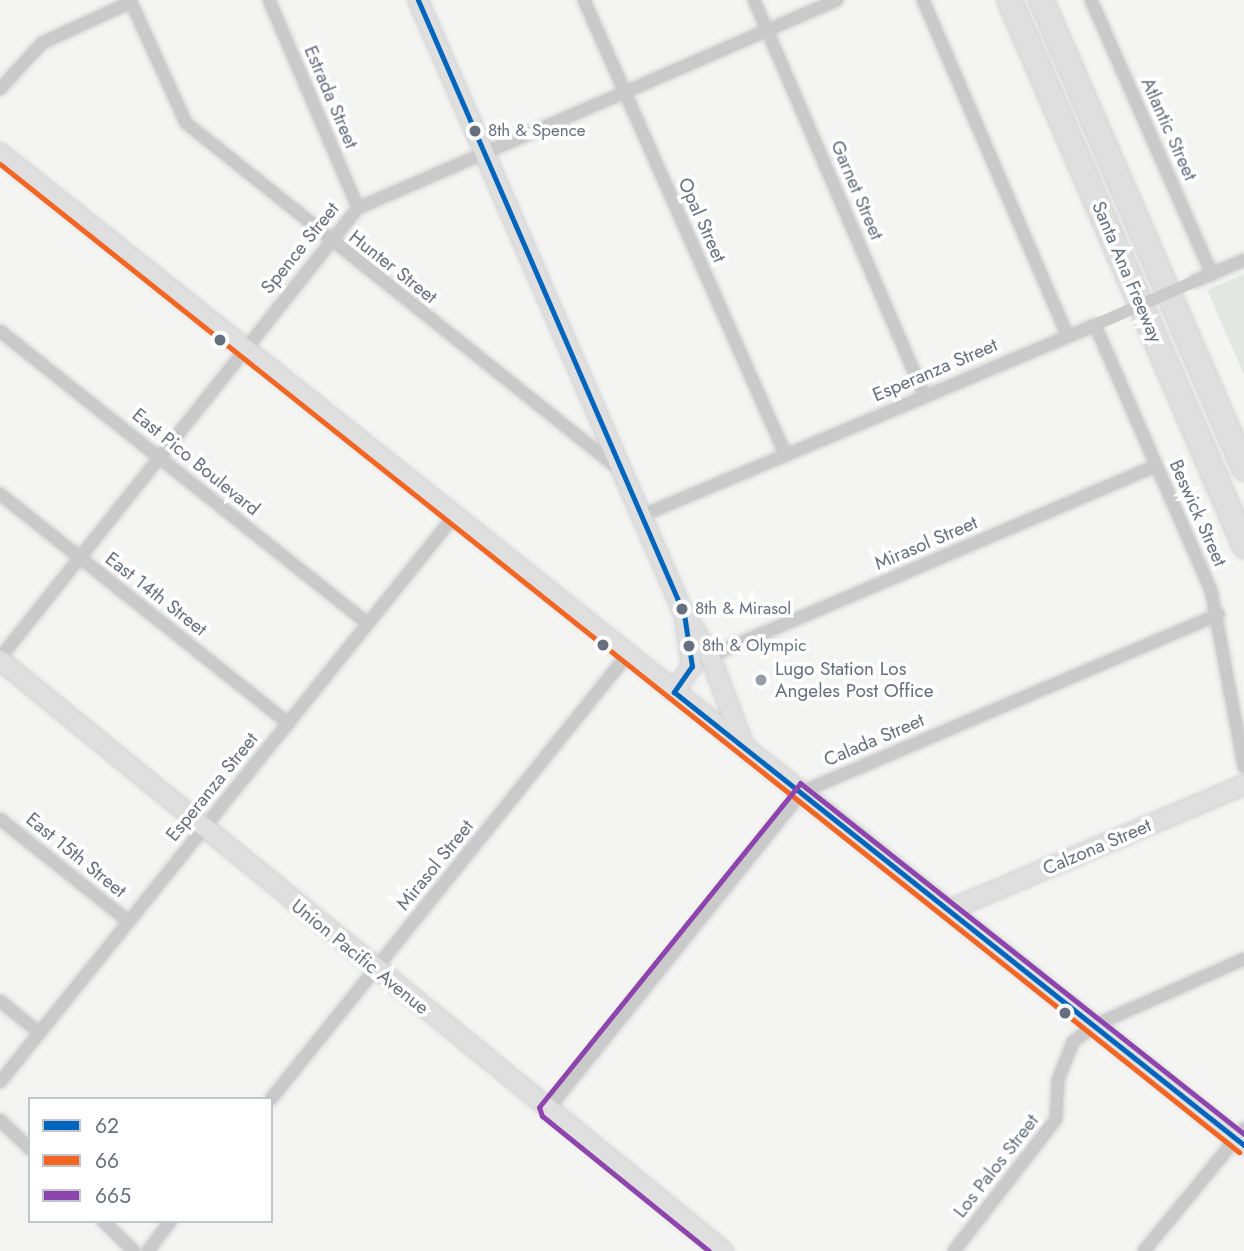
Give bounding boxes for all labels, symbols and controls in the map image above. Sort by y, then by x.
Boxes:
street label: Estrada Street [299,42,363,152]
street label: Atlantic Street [1136,74,1202,184]
place label: 8th & Spence [488,121,586,141]
marker: 8th & Spence [468,124,482,138]
street label: Garnet Street [826,137,888,243]
street label: Opal Street [673,174,731,266]
street label: Spence Street [256,198,344,298]
street label: Santa Ana Freeway [1087,198,1167,346]
street label: Hunter Street [344,226,442,308]
unlabelled marker [213,333,227,347]
street label: Esperanza Street [869,333,1001,407]
street label: East Pico Boulevard [128,404,264,520]
street label: Beswick Street [1164,456,1232,570]
street label: Mirasol Street [871,511,981,575]
street label: East 14th Street [101,547,211,641]
place label: 8th & Mirasol [695,599,791,619]
marker: 8th & Mirasol [675,602,689,616]
place label: 8th & Olympic [702,636,806,656]
unlabelled marker [596,638,610,652]
marker: 8th & Olympic [682,639,696,653]
place label: Lugo Station Los Angeles Post Office [775,658,933,702]
marker: Lugo Station Los Angeles Post Office [753,672,769,688]
street label: Calada Street [820,709,928,771]
street label: Esperanza Street [161,728,263,846]
street label: East 15th Street [21,808,131,902]
street label: Calzona Street [1039,814,1155,880]
street label: Mirasol Street [392,815,478,915]
street label: Union Pacific Avenue [287,895,433,1019]
unlabelled marker [1058,1006,1072,1020]
legend [28,1097,273,1223]
street label: Los Palos Street [949,1110,1043,1222]
text: 62 [95,1111,119,1141]
text: 66 [95,1146,119,1176]
text: 665 [95,1181,131,1211]

